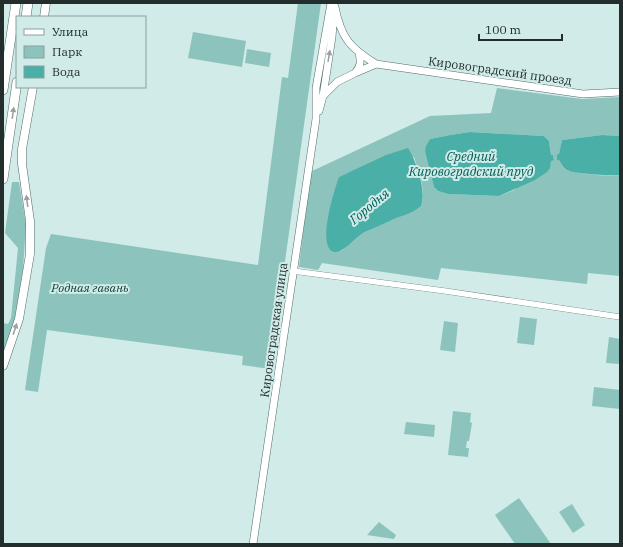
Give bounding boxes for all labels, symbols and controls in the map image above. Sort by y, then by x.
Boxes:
legend [16,16,146,88]
scale bar [479,16,562,42]
text: 100 m [485,22,521,37]
text: Улица [52,24,89,39]
text: Парк [52,44,82,59]
one-way arrow [326,50,332,62]
street label: Кировоградский проезд [427,53,573,88]
text: Вода [52,64,81,79]
one-way arrow [10,107,16,119]
water label: Средний Кировоградский пруд [408,148,534,180]
water label: Городня [345,185,393,229]
one-way arrow [24,195,30,207]
street label: Кировоградская улица [257,261,290,398]
park label: Родная гавань [50,280,129,295]
one-way arrow [13,323,19,335]

